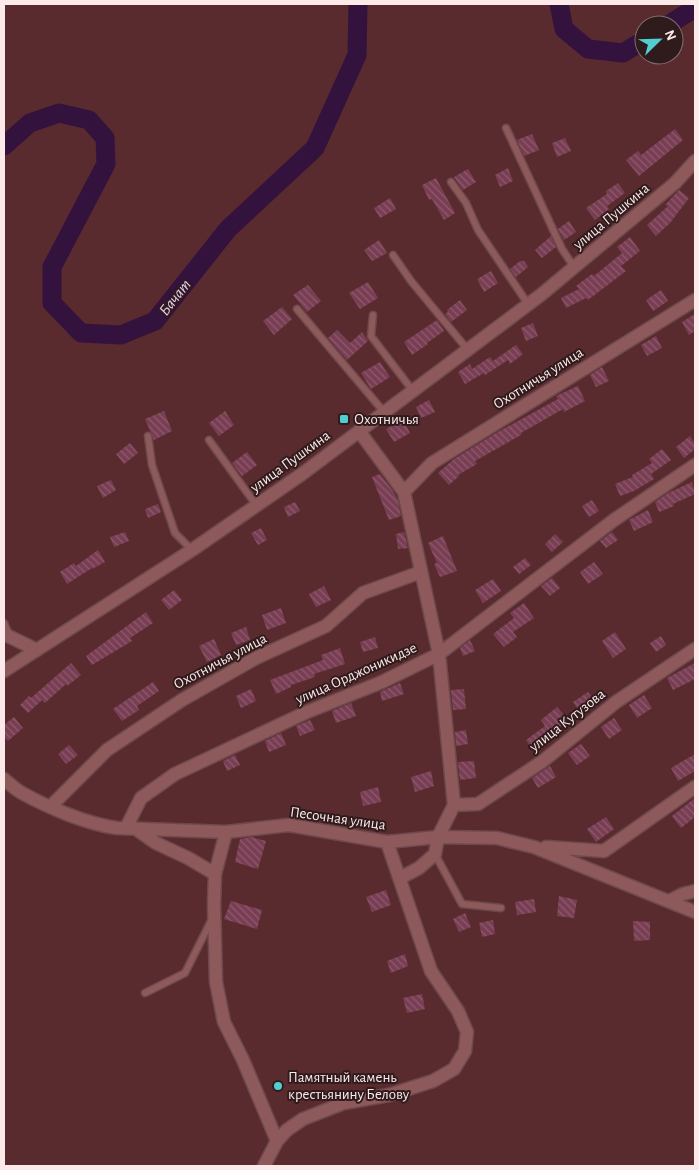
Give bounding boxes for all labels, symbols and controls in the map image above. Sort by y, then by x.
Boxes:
north arrow [634,15,684,65]
text: N [662,28,678,43]
street label: улица Пушкина [570,180,652,253]
water label: Бачат [156,277,194,319]
street label: Охотничья улица [491,345,586,412]
place label: Охотничья [354,412,419,427]
marker: Охотничья [338,413,350,425]
street label: улица Пушкина [247,428,333,496]
street label: Охотничья улица [171,631,269,692]
street label: улица Орджоникидзе [292,640,419,707]
street label: улица Кутузова [526,686,608,755]
street label: Песочная улица [289,804,387,833]
place label: Памятный камень крестьянину Белову [288,1070,410,1102]
marker: Памятный камень крестьянину Белову [272,1080,284,1092]

